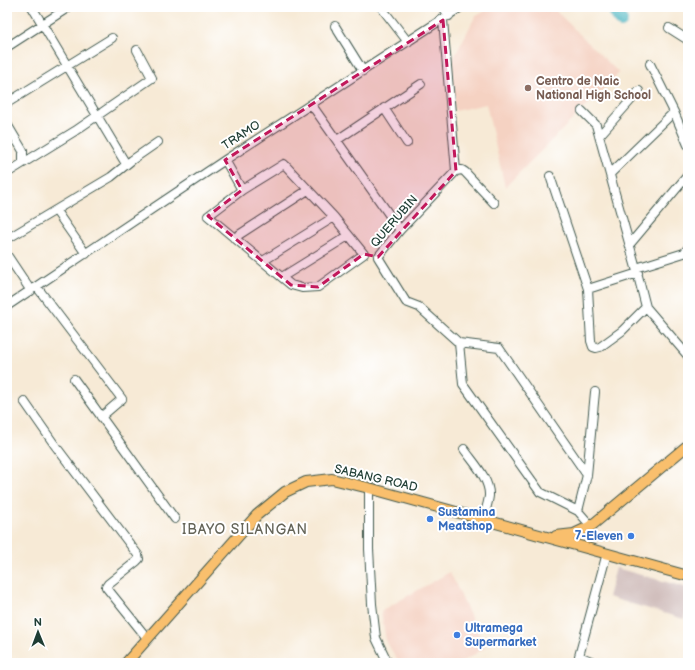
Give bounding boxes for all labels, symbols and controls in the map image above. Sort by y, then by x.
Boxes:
place label: Centro de Naic National High School [536,74,651,103]
marker: Centro de Naic National High School [523,83,533,93]
street label: TRAMO [219,118,263,153]
street label: QUERUBIN [368,192,421,251]
street label: SABANG ROAD [333,462,419,495]
place label: Sustamina Meatshop [438,505,496,534]
marker: Sustamina Meatshop [425,514,435,524]
district label: IBAYO SILANGAN [182,521,308,538]
place label: 7-Eleven [575,529,623,544]
marker: 7-Eleven [626,531,636,541]
north arrow [18,612,58,652]
text: N [34,616,42,629]
place label: Ultramega Supermarket [465,621,536,650]
marker: Ultramega Supermarket [452,630,462,640]

